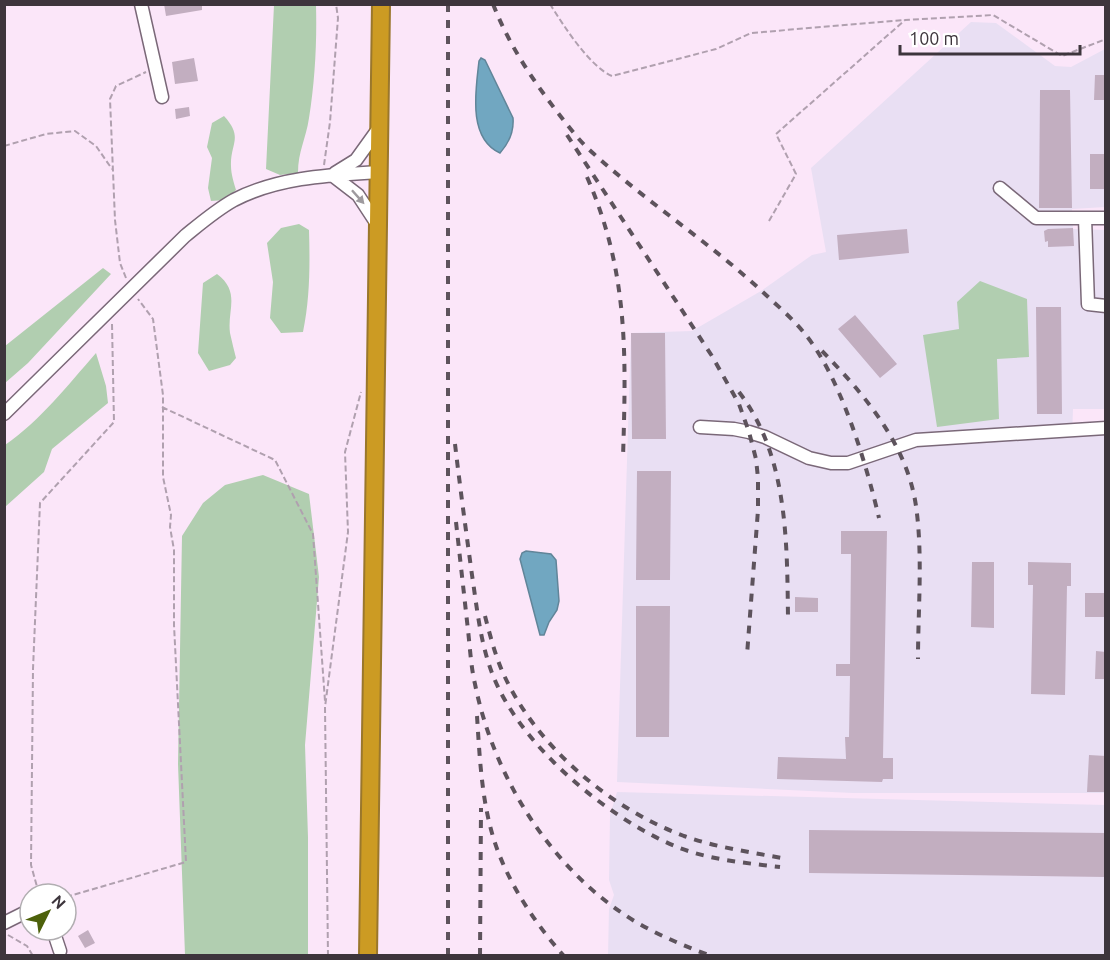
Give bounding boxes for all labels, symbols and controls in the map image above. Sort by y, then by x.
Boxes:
scale bar [900,18,1080,56]
text: 100 m [909,28,959,48]
one-way arrow [351,189,364,204]
north arrow [18,882,78,942]
text: N [48,891,70,912]

